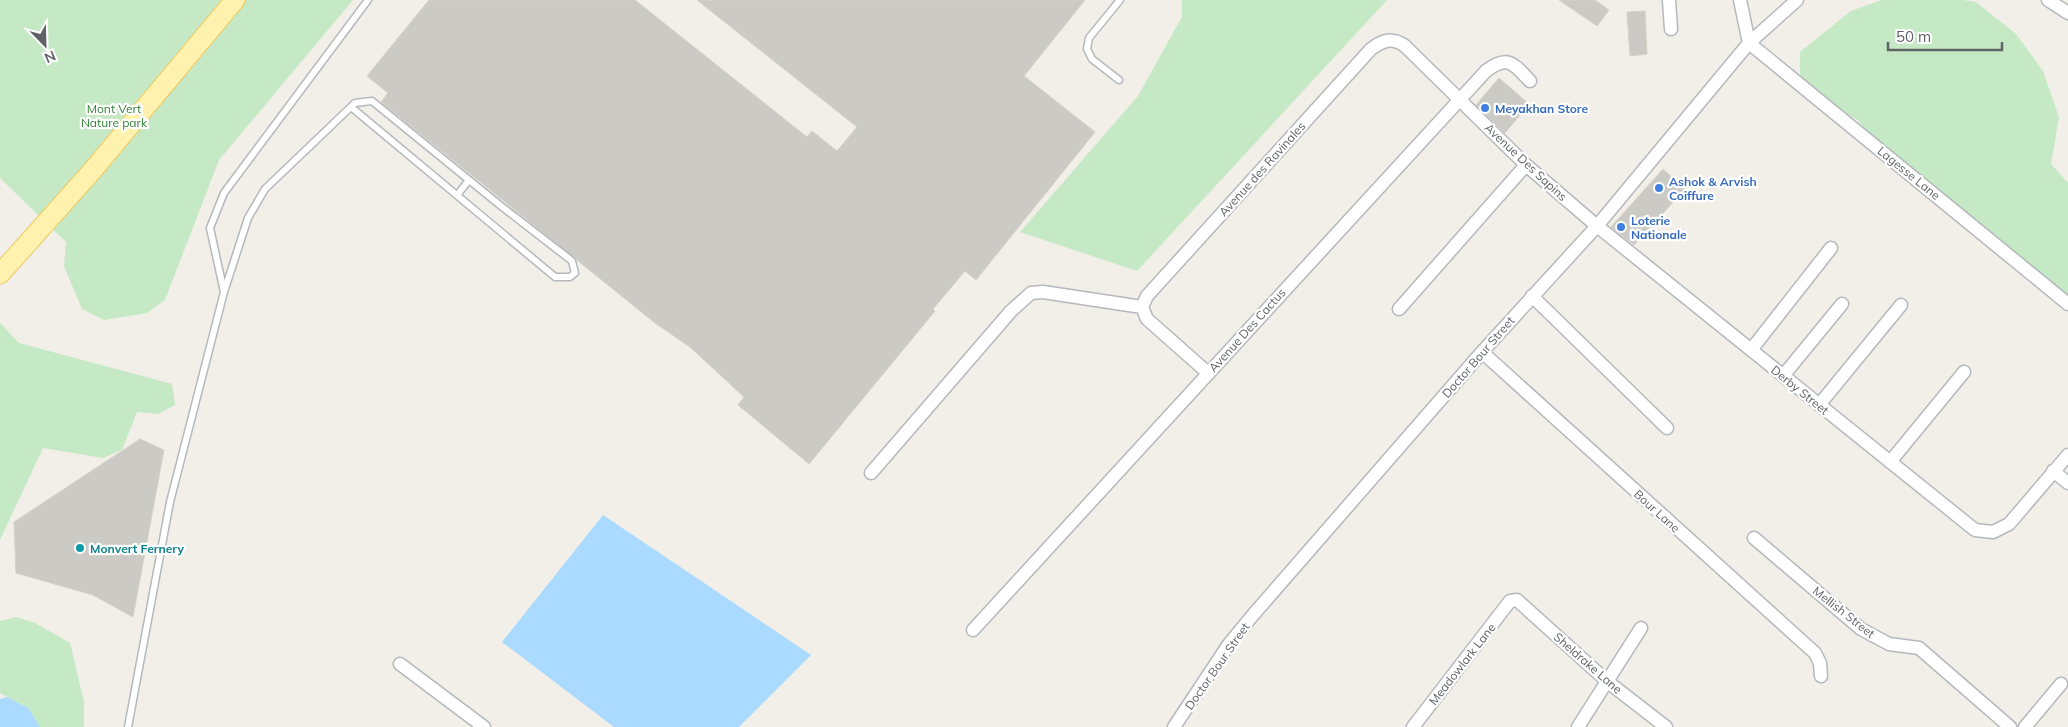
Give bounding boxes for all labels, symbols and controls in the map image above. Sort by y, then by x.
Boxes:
north arrow [20,20,70,70]
scale bar [1888,20,2002,52]
text: 50 m [1896,27,1931,46]
text: N [42,47,58,67]
park label: Mont Vert Nature park [81,101,148,130]
place label: Meyakhan Store [1495,101,1588,116]
marker: Meyakhan Store [1479,102,1491,114]
street label: Avenue des Ravinales [1216,119,1308,219]
street label: Avenue Des Sapins [1482,120,1570,204]
street label: Lagesse Lane [1875,143,1943,203]
place label: Ashok & Arvish Coiffure [1669,174,1757,203]
marker: Ashok & Arvish Coiffure [1653,182,1665,194]
place label: Loterie Nationale [1631,213,1687,242]
marker: Loterie Nationale [1615,221,1627,233]
street label: Avenue Des Cactus [1205,285,1289,375]
street label: Doctor Bour Street [1439,313,1517,401]
street label: Derby Street [1768,362,1832,418]
street label: Bour Lane [1631,486,1683,536]
place label: Monvert Fernery [90,541,184,556]
marker: Monvert Fernery [74,542,86,554]
street label: Mellish Street [1810,583,1878,641]
street label: Doctor Bour Street [1181,620,1253,712]
street label: Meadowlark Lane [1425,620,1499,708]
street label: Sheldrake Lane [1551,629,1625,697]

